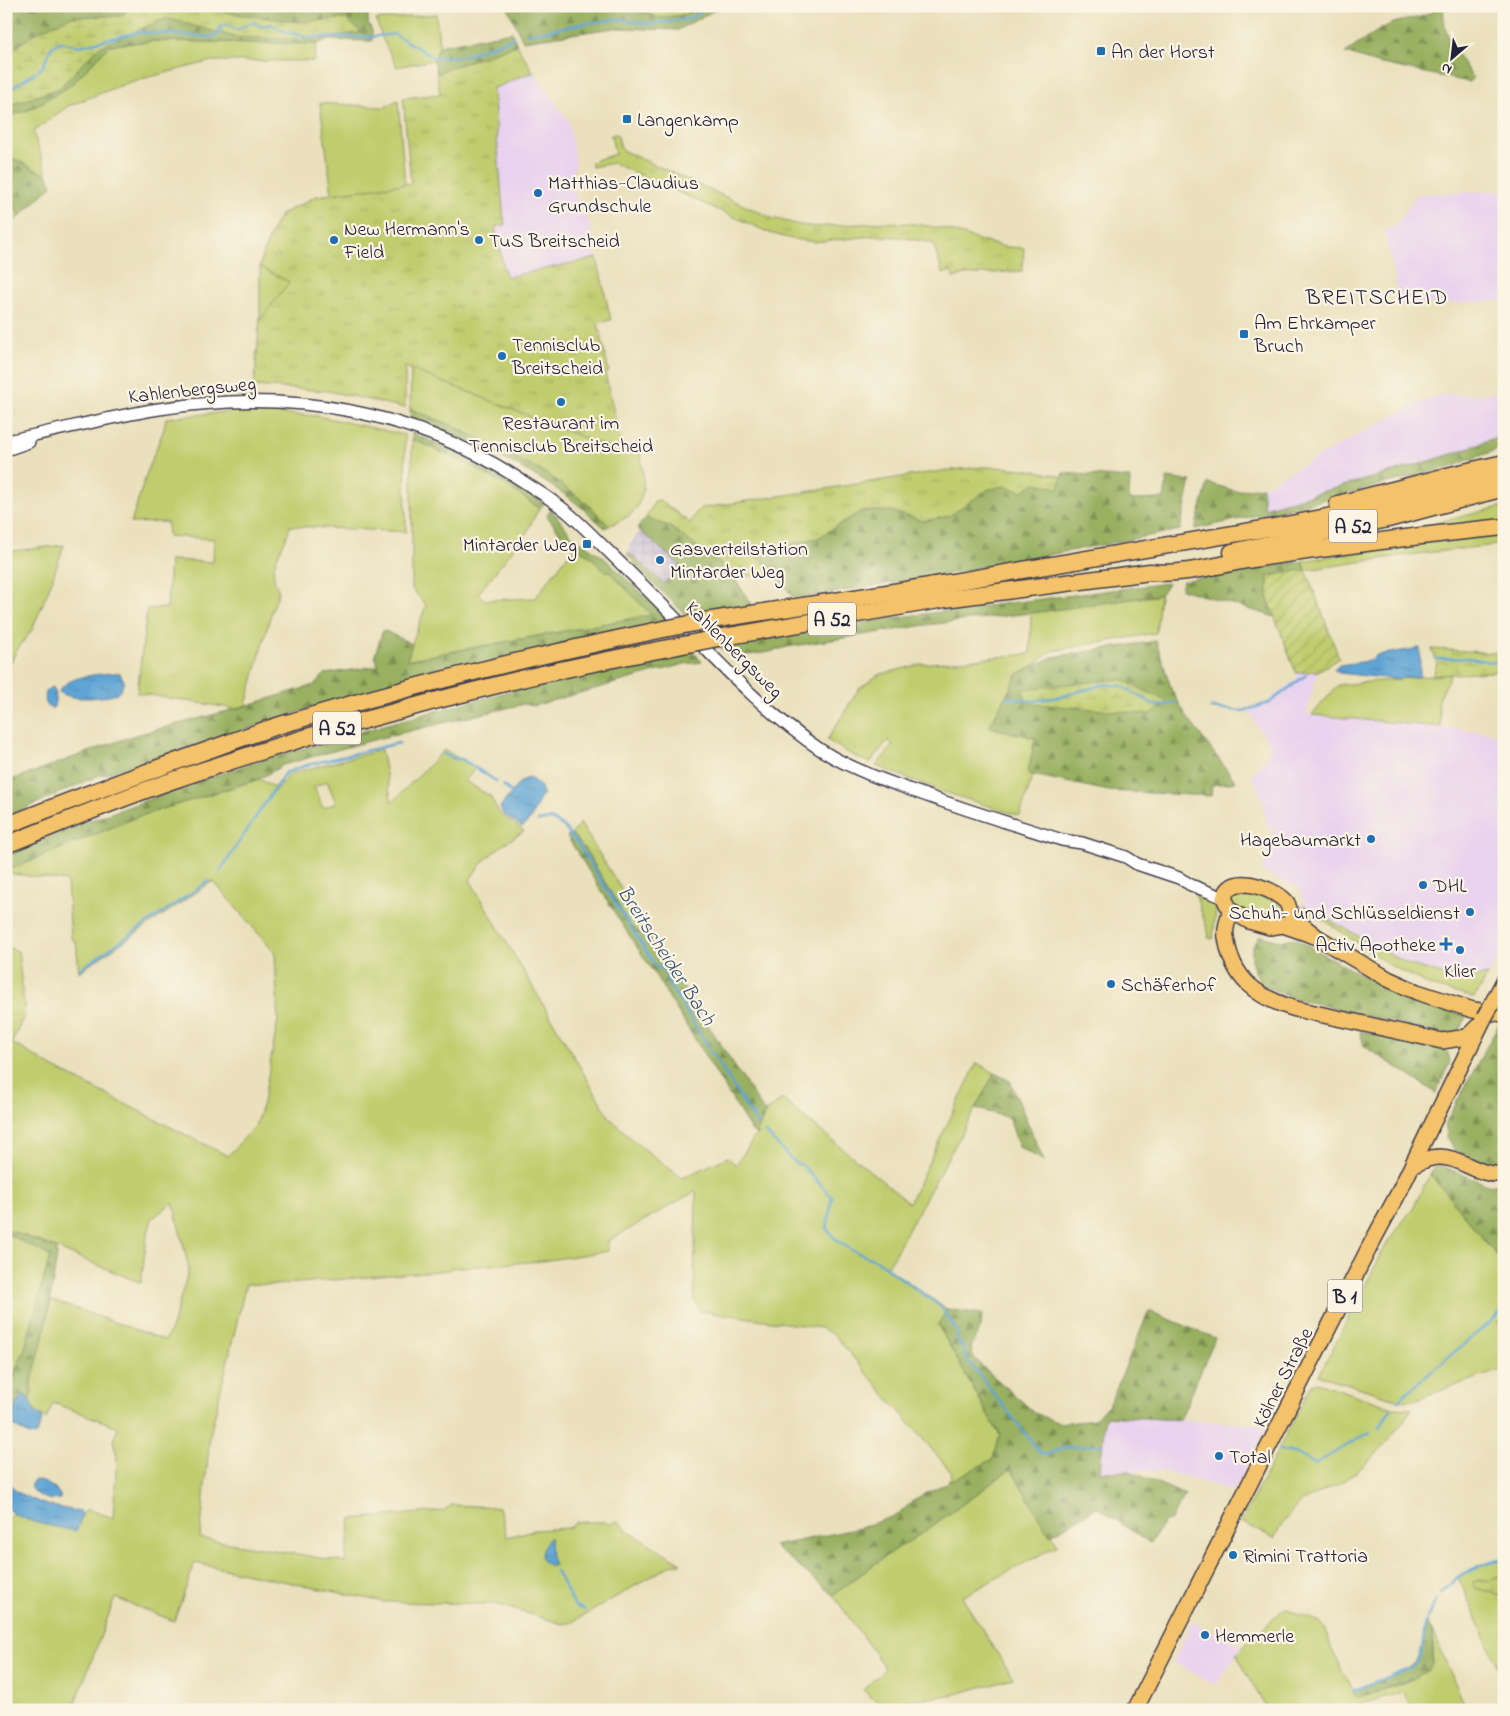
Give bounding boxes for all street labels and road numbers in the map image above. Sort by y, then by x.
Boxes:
street label: Kahlenbergsweg [127,370,258,414]
road number: A 52 [1329,510,1377,542]
street label: Kahlenbergsweg [677,595,789,707]
road number: A 52 [808,602,856,636]
road number: A 52 [313,711,361,744]
road number: B 1 [1328,1280,1362,1312]
street label: Kölner Straße [1247,1323,1322,1433]

